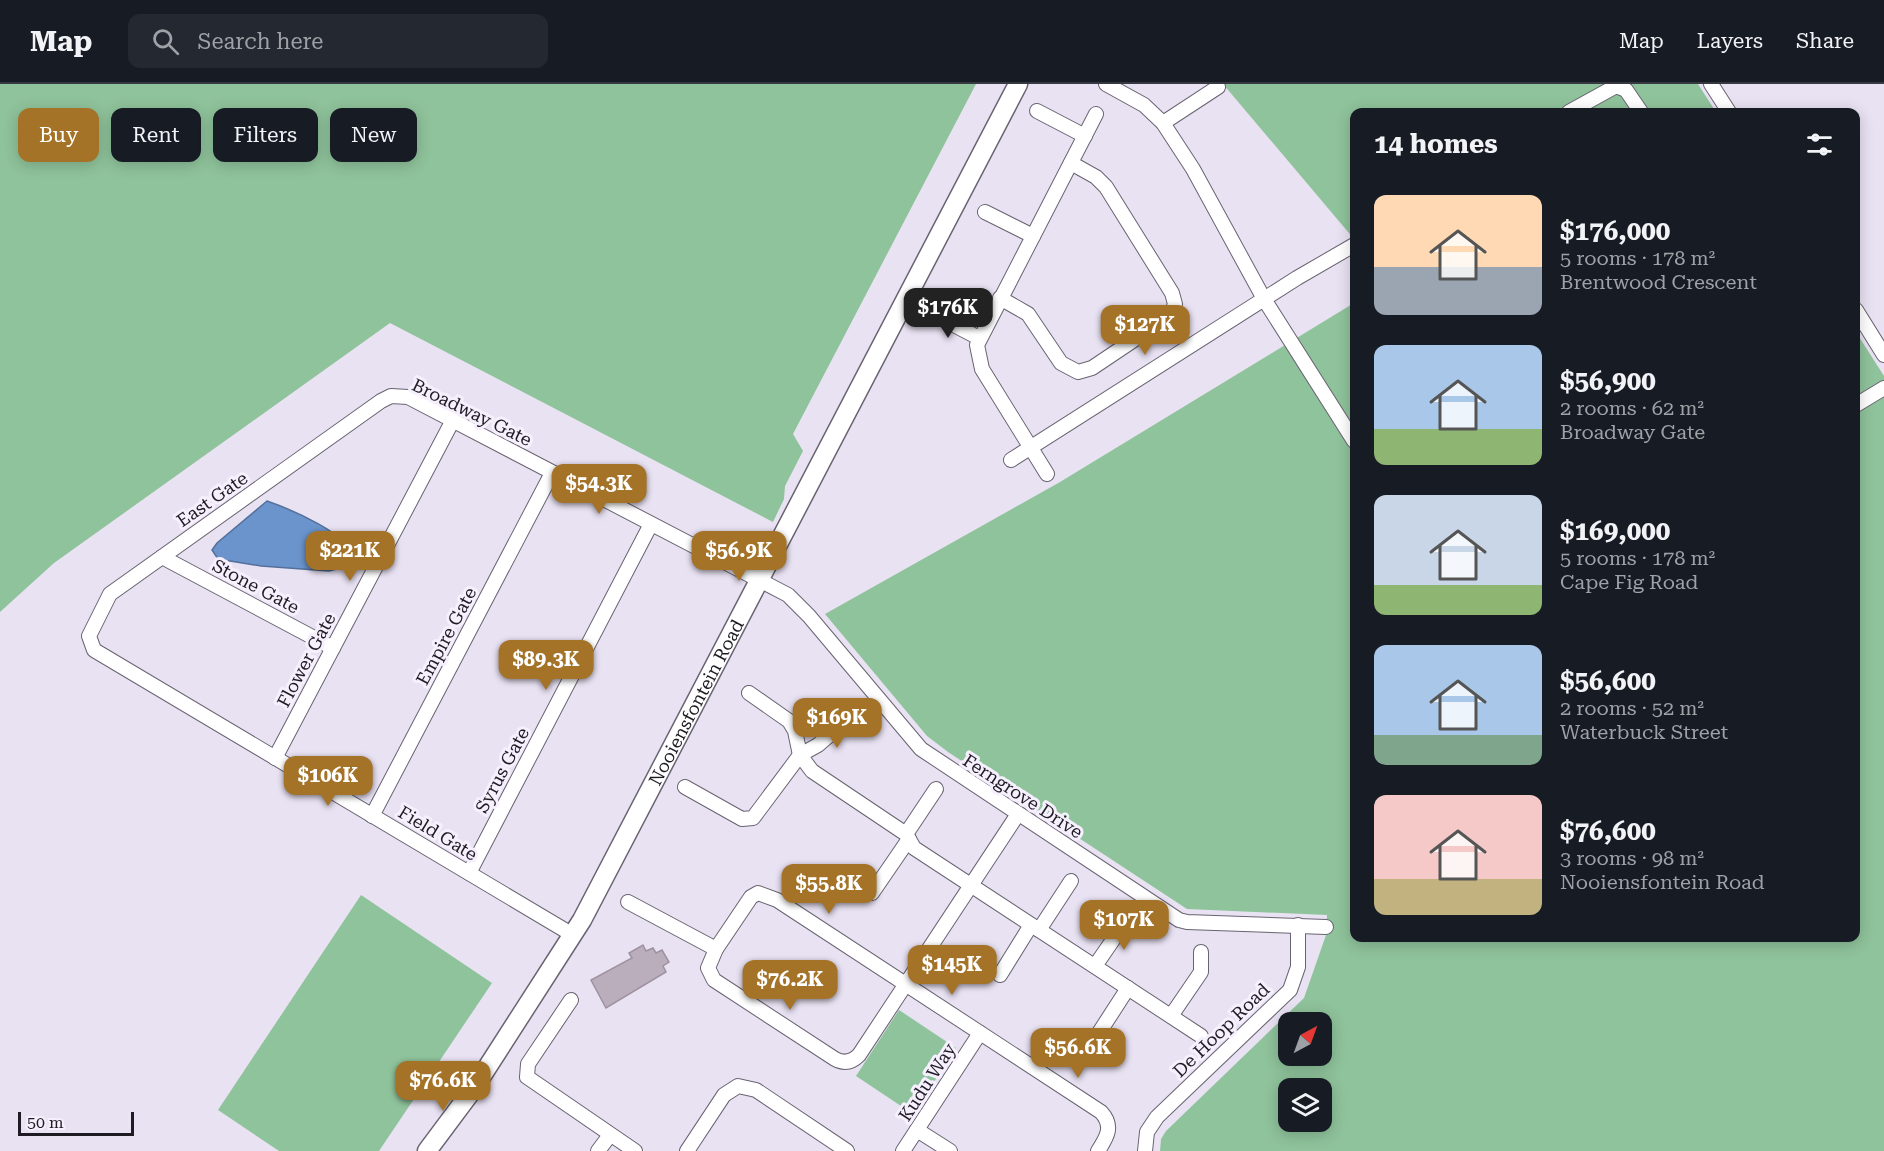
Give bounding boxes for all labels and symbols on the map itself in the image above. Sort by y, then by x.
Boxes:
pin: $176K [906,288,990,339]
pin: $127K [1103,305,1187,356]
street label: Broadway Gate [409,374,535,450]
pin: $54.3K [550,464,648,515]
street label: East Gate [173,467,251,531]
pin: $221K [308,531,392,582]
pin: $56.9K [690,531,788,582]
street label: Stone Gate [209,554,303,618]
street label: Empire Gate [412,584,481,688]
street label: Flower Gate [272,609,340,711]
street label: Nooiensfontein Road [644,615,748,789]
pin: $89.3K [497,640,595,691]
pin: $169K [795,698,879,749]
street label: Syrus Gate [471,724,533,816]
street label: Ferngrove Drive [959,749,1087,843]
pin: $106K [286,756,370,807]
street label: Field Gate [395,801,481,865]
pin: $55.8K [780,864,878,915]
pin: $107K [1082,900,1166,951]
pin: $145K [910,945,994,996]
pin: $76.2K [741,960,839,1011]
street label: De Hoop Road [1168,978,1274,1081]
north arrow [1278,1012,1332,1066]
pin: $56.6K [1029,1028,1127,1079]
street label: Kudu Way [894,1039,960,1125]
pin: $76.6K [394,1061,492,1112]
scale bar [18,1109,134,1136]

